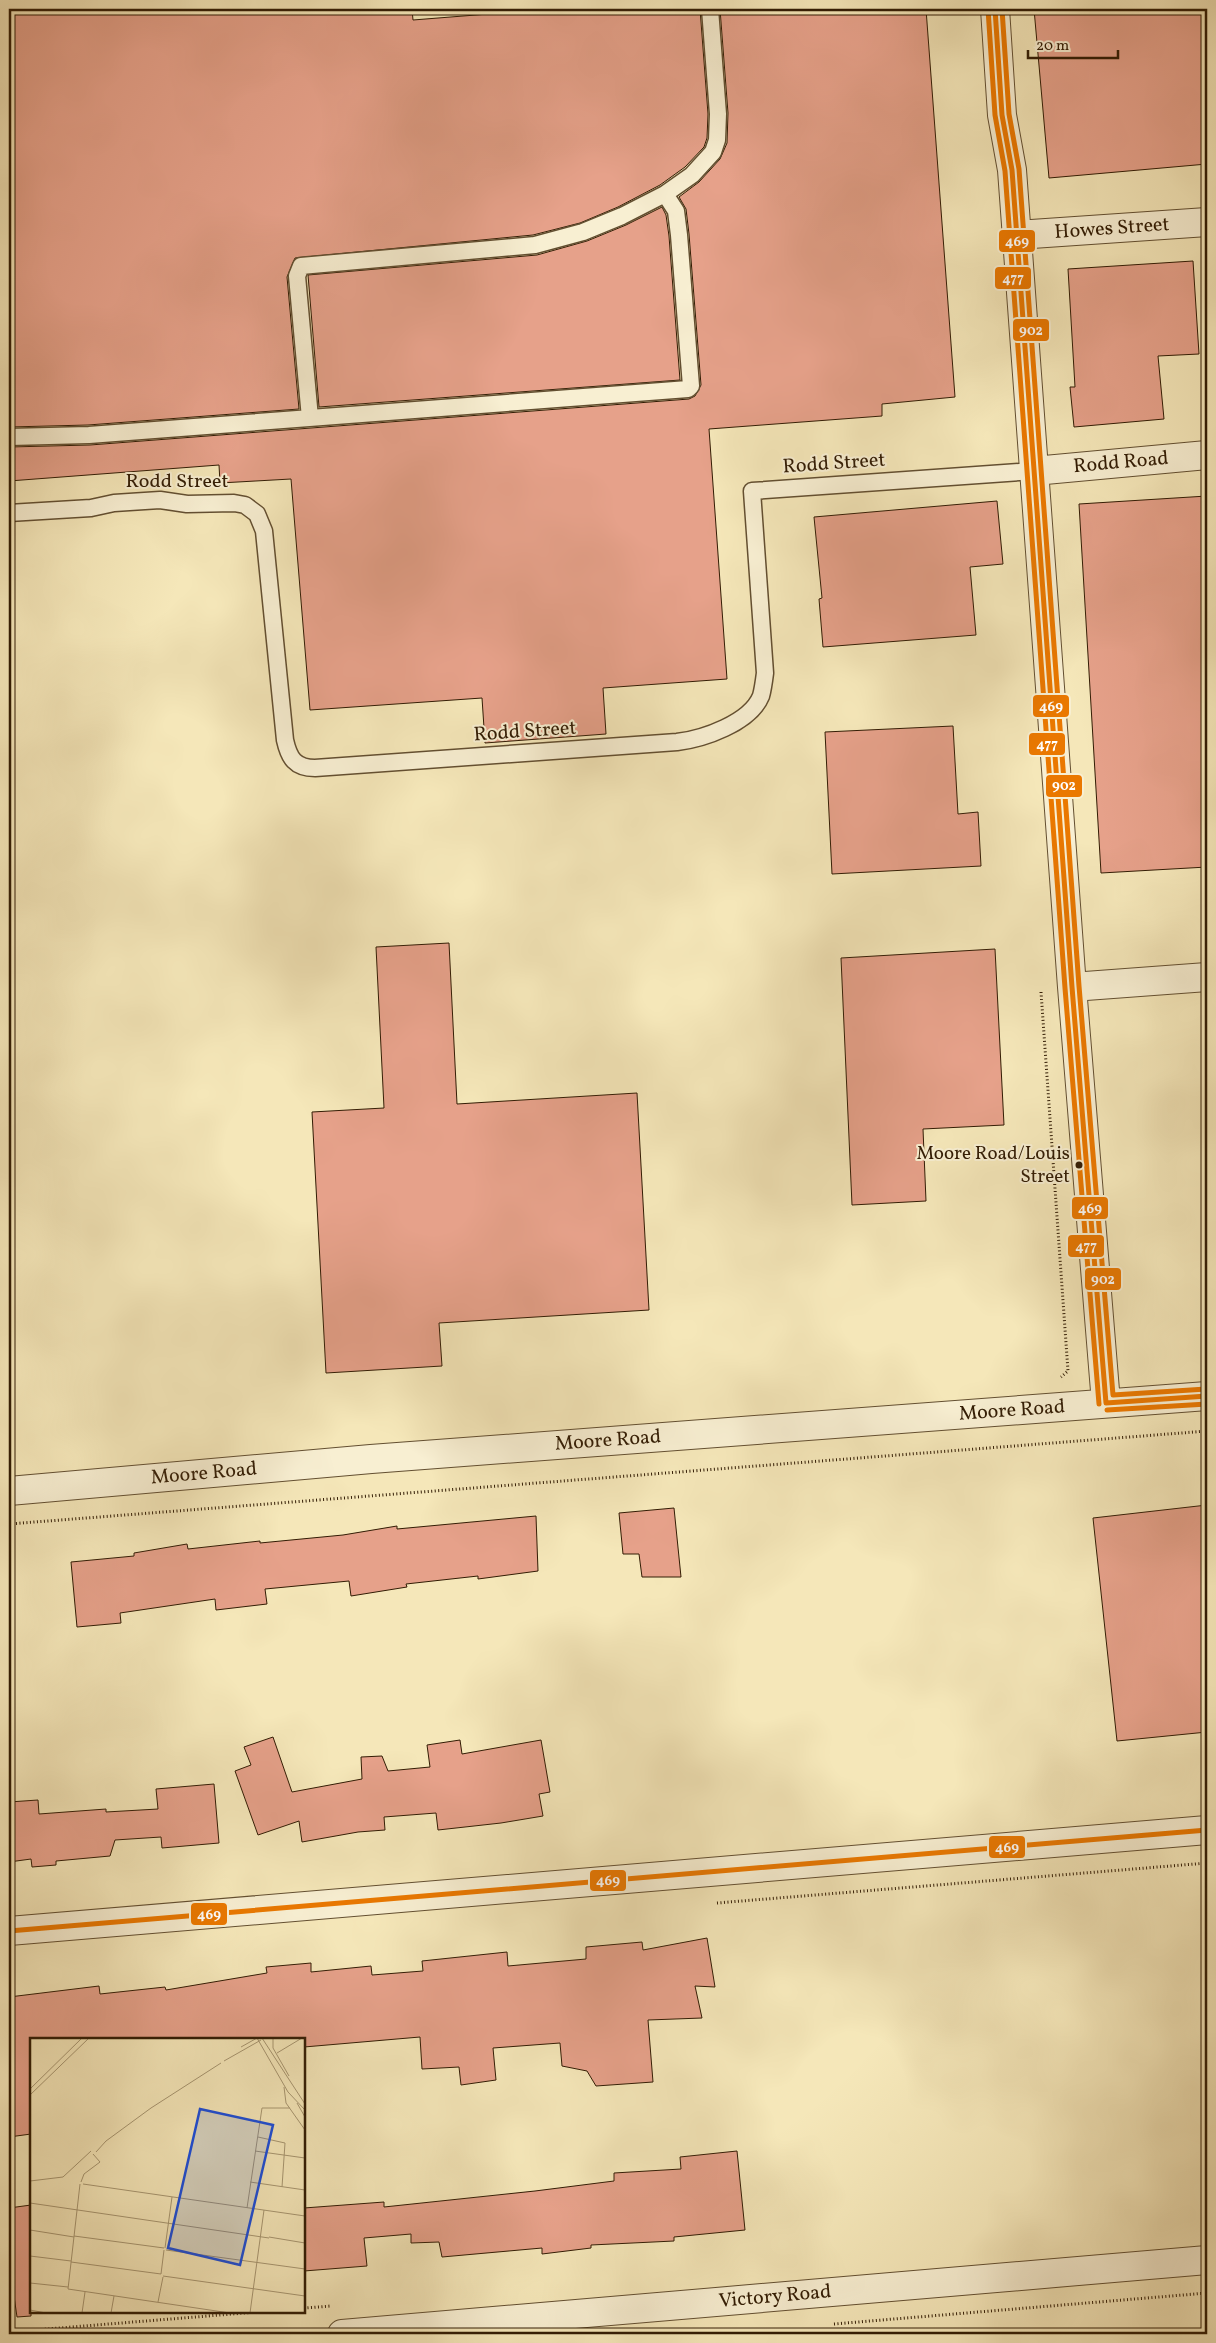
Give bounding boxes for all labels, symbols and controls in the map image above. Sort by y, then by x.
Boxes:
scale bar [1028,28,1118,60]
text: 20 m [1036,36,1069,57]
street label: Howes Street [1054,211,1170,247]
line badge: 469 [998,229,1036,253]
text: 469 [1005,233,1029,252]
line badge: 477 [994,266,1032,290]
text: 477 [1002,270,1024,289]
line badge: 902 [1012,318,1050,342]
text: 902 [1019,322,1043,341]
street label: Rodd Road [1072,445,1170,481]
street label: Rodd Street [782,446,886,482]
street label: Rodd Street [126,468,228,496]
line badge: 469 [1032,694,1070,718]
text: 469 [1039,698,1063,717]
street label: Rodd Street [473,714,577,750]
line badge: 477 [1028,732,1066,756]
text: 477 [1036,736,1058,755]
line badge: 902 [1045,774,1083,798]
text: 902 [1052,777,1076,796]
place label: Moore Road/Louis Street [917,1141,1070,1190]
marker: Moore Road/Louis Street [1074,1160,1084,1170]
line badge: 469 [1071,1196,1109,1220]
text: 469 [1078,1200,1102,1219]
line badge: 477 [1067,1234,1105,1258]
text: 477 [1075,1238,1097,1257]
line badge: 902 [1084,1267,1122,1291]
text: 902 [1091,1271,1115,1290]
street label: Moore Road [958,1393,1066,1429]
street label: Moore Road [554,1423,662,1459]
street label: Moore Road [150,1455,258,1493]
line badge: 469 [988,1835,1026,1859]
text: 469 [995,1839,1019,1858]
line badge: 469 [589,1869,627,1892]
text: 469 [596,1872,620,1891]
line badge: 469 [190,1902,228,1926]
text: 469 [197,1906,221,1925]
inset map [30,2038,305,2313]
street label: Victory Road [718,2278,832,2316]

